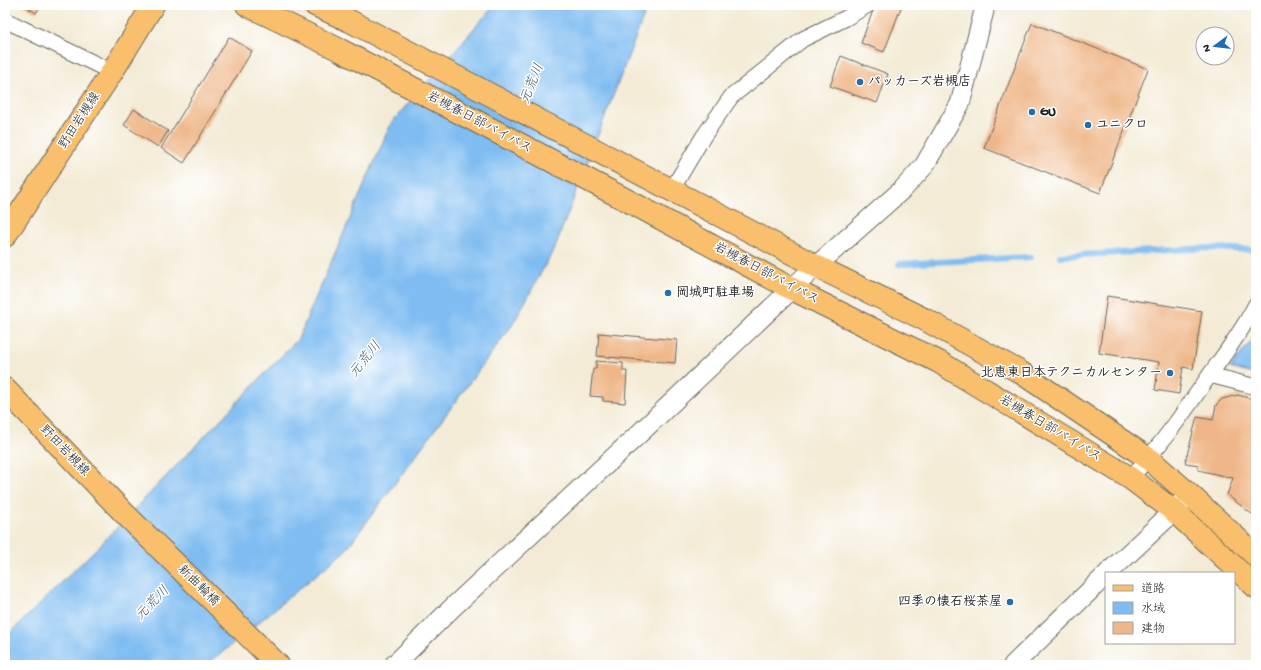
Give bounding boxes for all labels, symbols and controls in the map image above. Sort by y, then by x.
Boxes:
north arrow [1195,26,1235,66]
text: N [1201,43,1214,53]
water label: 元荒川 [516,61,549,107]
place label: パッカーズ岩槻店 [868,74,971,90]
marker: パッカーズ岩槻店 [855,77,865,87]
street label: 野田岩槻線 [55,88,105,152]
street label: 岩槻春日部バイパス [424,88,535,157]
place label: GU [1040,105,1056,120]
marker: GU [1027,107,1037,117]
place label: ユニクロ [1096,118,1148,133]
marker: ユニクロ [1083,120,1093,130]
street label: 岩槻春日部バイパス [711,239,822,308]
place label: 岡城町駐車場 [676,285,754,301]
marker: 岡城町駐車場 [663,288,673,298]
water label: 元荒川 [345,338,386,382]
place label: 北恵東日本テクニカルセンター [981,365,1162,381]
marker: 北恵東日本テクニカルセンター [1165,368,1175,378]
street label: 岩槻春日部バイパス [996,392,1104,465]
street label: 野田岩槻線 [36,422,93,480]
street label: 新曲輪橋 [174,562,222,610]
legend [1105,572,1235,644]
water label: 元荒川 [132,582,174,625]
text: 道路 [1141,582,1165,597]
place label: 四季の懐石桜茶屋 [898,594,1002,610]
marker: 四季の懐石桜茶屋 [1005,597,1015,607]
text: 水域 [1141,602,1165,617]
text: 建物 [1141,622,1165,637]

